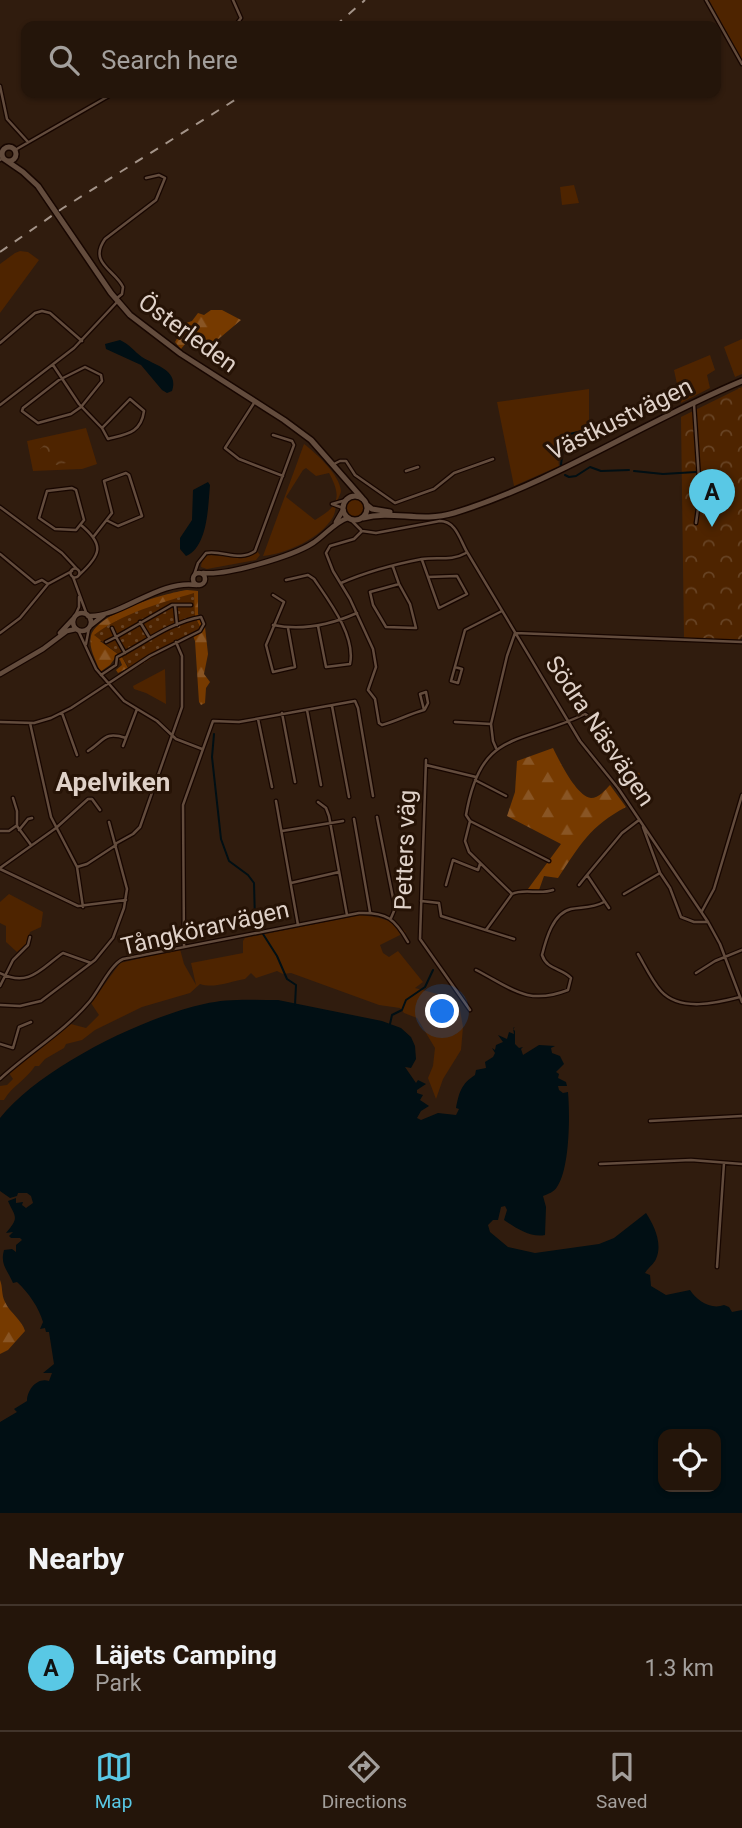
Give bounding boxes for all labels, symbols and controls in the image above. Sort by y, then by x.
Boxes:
search box [21,21,721,98]
icon: search [45,41,83,79]
text: Search here [101,45,238,75]
street label: Österleden [133,288,243,378]
street label: Västkustvägen [543,372,697,466]
pin: A [689,469,735,527]
street label: Södra Näsvägen [540,651,660,811]
district label: Apelviken [56,767,170,797]
street label: Petters väg [389,789,421,911]
street label: Tångkörarvägen [118,895,292,961]
your location [425,994,459,1028]
map controls [658,1429,721,1492]
button: locate [658,1429,721,1492]
text: Nearby [28,1541,124,1576]
text: Läjets Camping [95,1640,277,1670]
text: A [43,1655,59,1682]
text: 1.3 km [645,1655,714,1682]
text: Park [95,1670,141,1697]
tab: Map [95,1748,133,1813]
tab: Directions [322,1748,407,1813]
tab: Saved [596,1748,647,1813]

